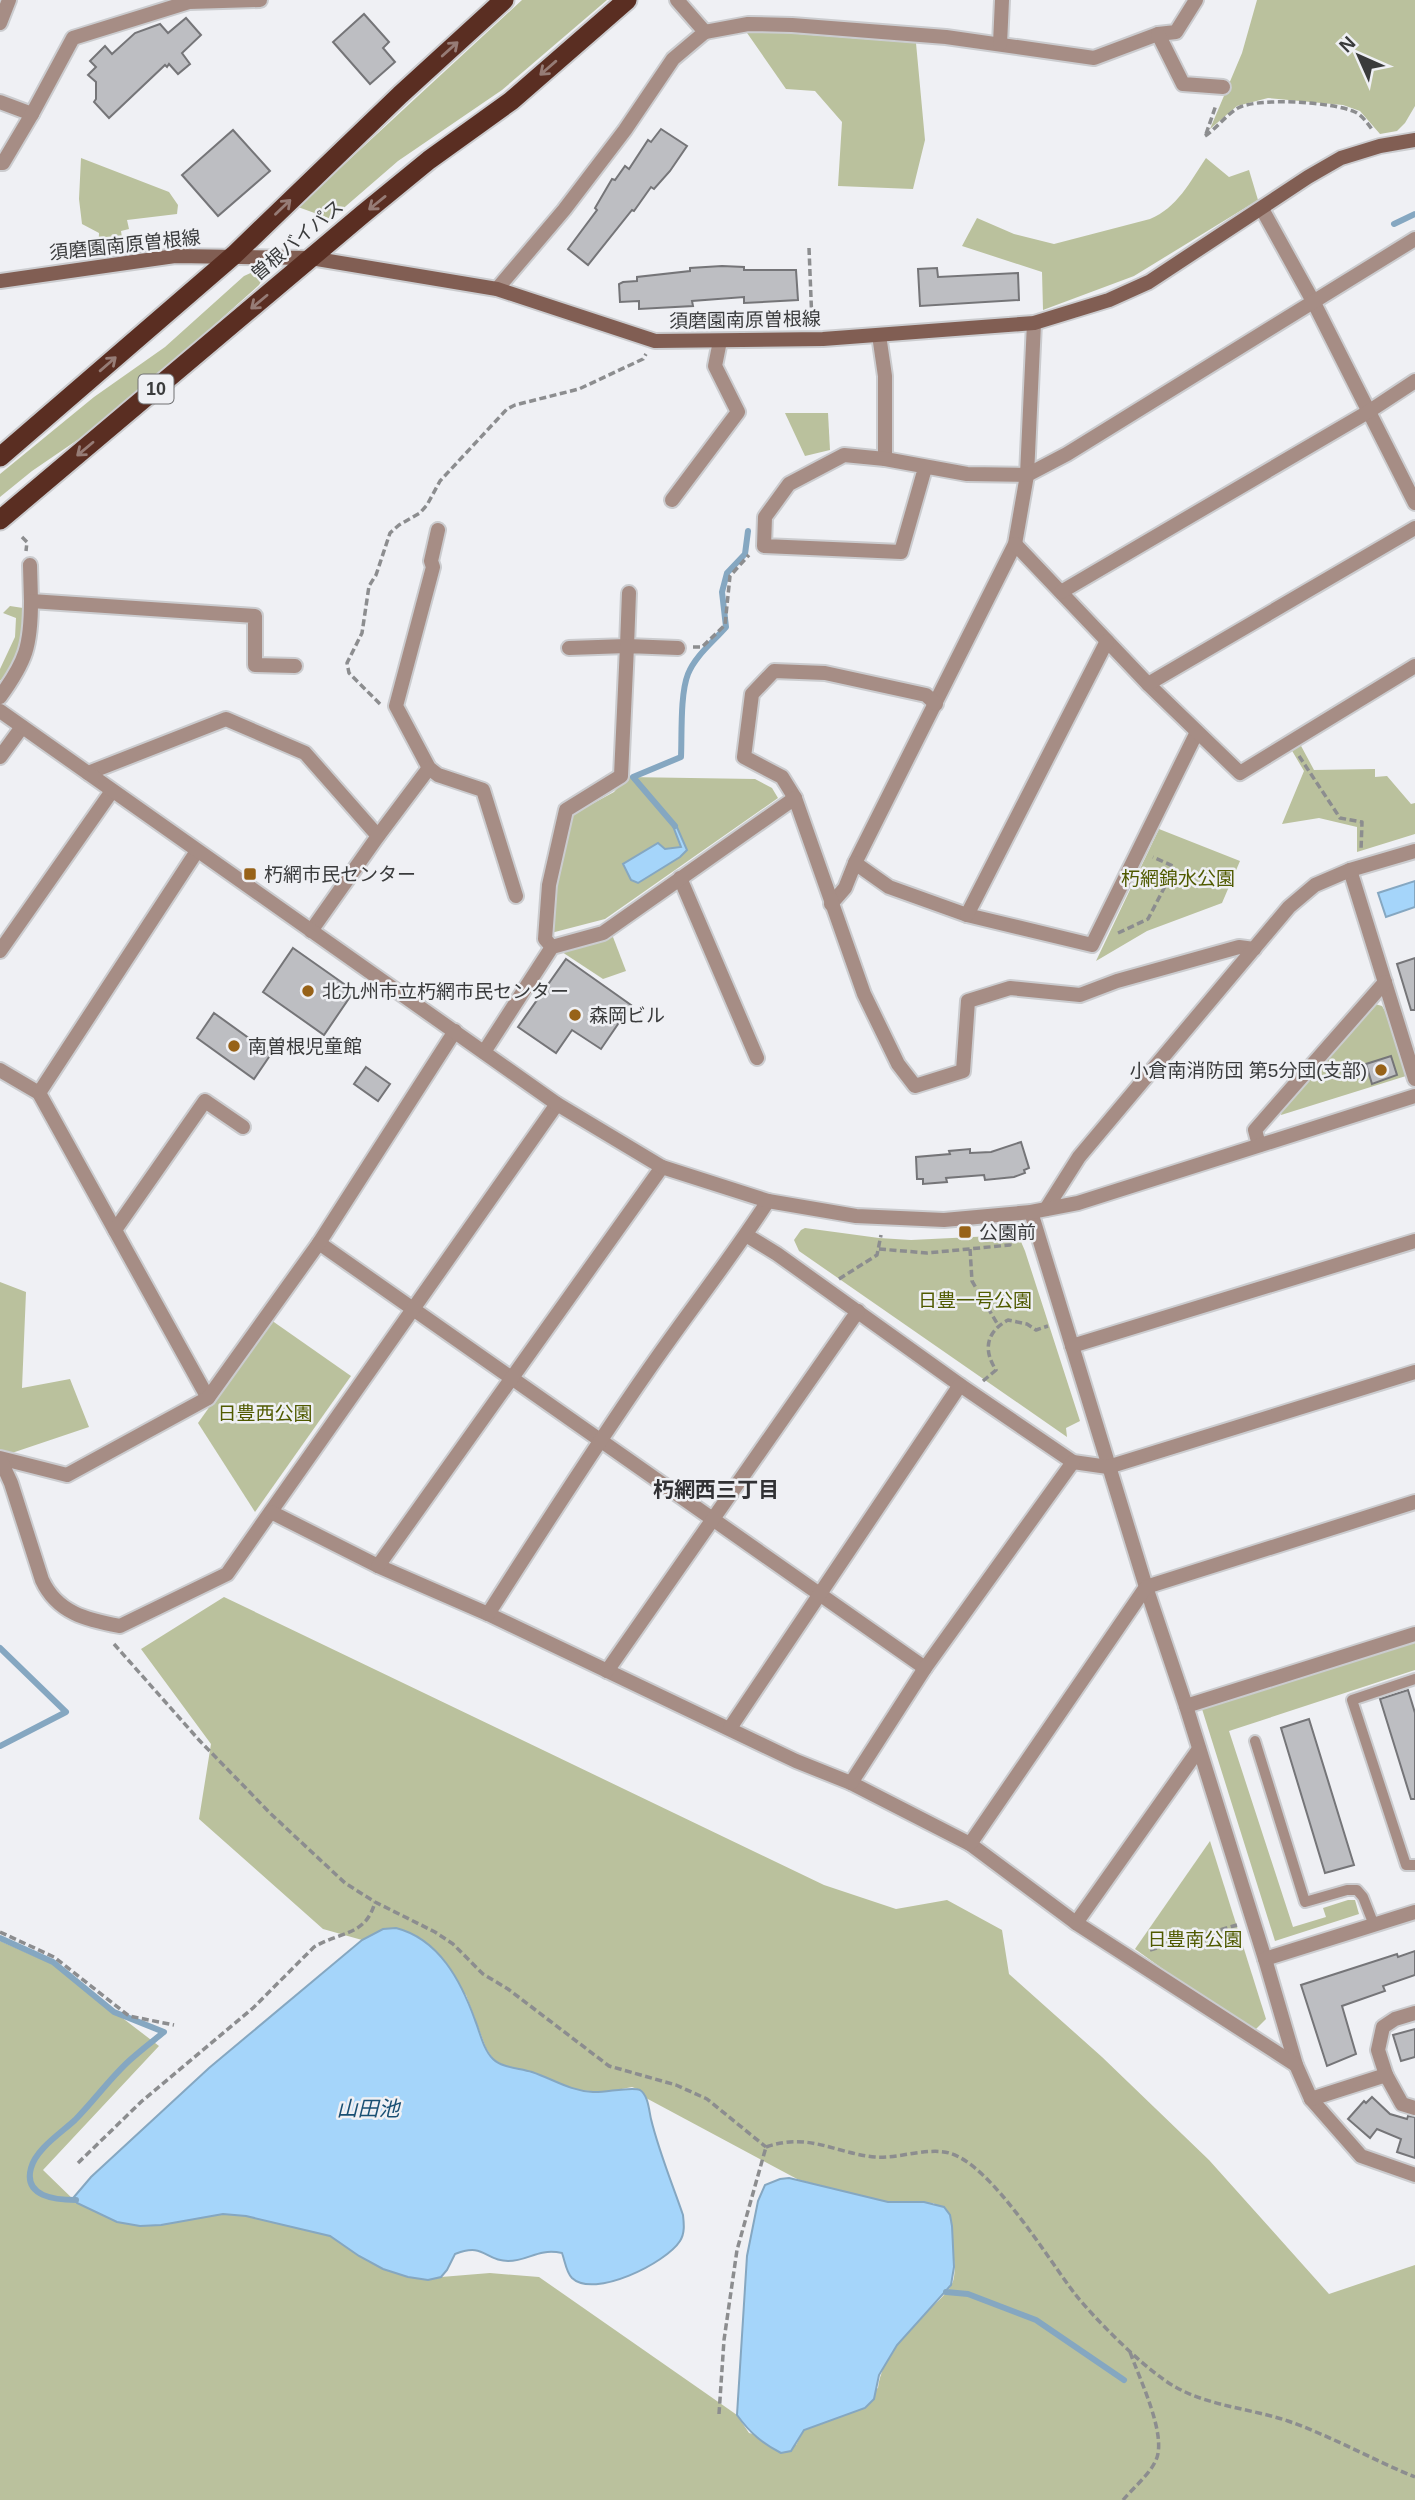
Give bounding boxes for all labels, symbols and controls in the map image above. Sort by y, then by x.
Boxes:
north arrow [1324,21,1394,91]
text: N [1335,32,1360,57]
one-way arrow [441,41,459,57]
one-way arrow [539,60,557,76]
street label: 曽根バイパス [247,195,347,285]
one-way arrow [368,195,386,211]
one-way arrow [274,199,291,216]
street label: 須磨園南原曽根線 [48,227,202,263]
one-way arrow [250,294,268,310]
street label: 須磨園南原曽根線 [669,308,821,332]
one-way arrow [98,356,116,372]
road number: 10 [138,374,174,404]
one-way arrow [76,441,94,457]
place label: 朽網市民センター [264,864,416,885]
marker: 朽網市民センター [242,866,258,882]
park label: 朽網錦水公園 [1121,868,1235,889]
place label: 北九州市立朽網市民センター [322,981,569,1002]
marker: 北九州市立朽網市民センター [300,983,316,999]
place label: 森岡ビル [589,1005,665,1026]
marker: 森岡ビル [567,1007,583,1023]
place label: 南曽根児童館 [248,1036,362,1057]
marker: 南曽根児童館 [226,1038,242,1054]
place label: 小倉南消防団 第5分団(支部) [1129,1060,1367,1081]
marker: 小倉南消防団 第5分団(支部) [1373,1062,1389,1078]
place label: 公園前 [979,1222,1036,1243]
marker: 公園前 [957,1224,973,1240]
park label: 日豊一号公園 [918,1290,1032,1311]
park label: 日豊西公園 [217,1403,313,1424]
district label: 朽網西三丁目 [653,1478,779,1501]
park label: 日豊南公園 [1147,1929,1243,1950]
water label: 山田池 [337,2097,401,2120]

